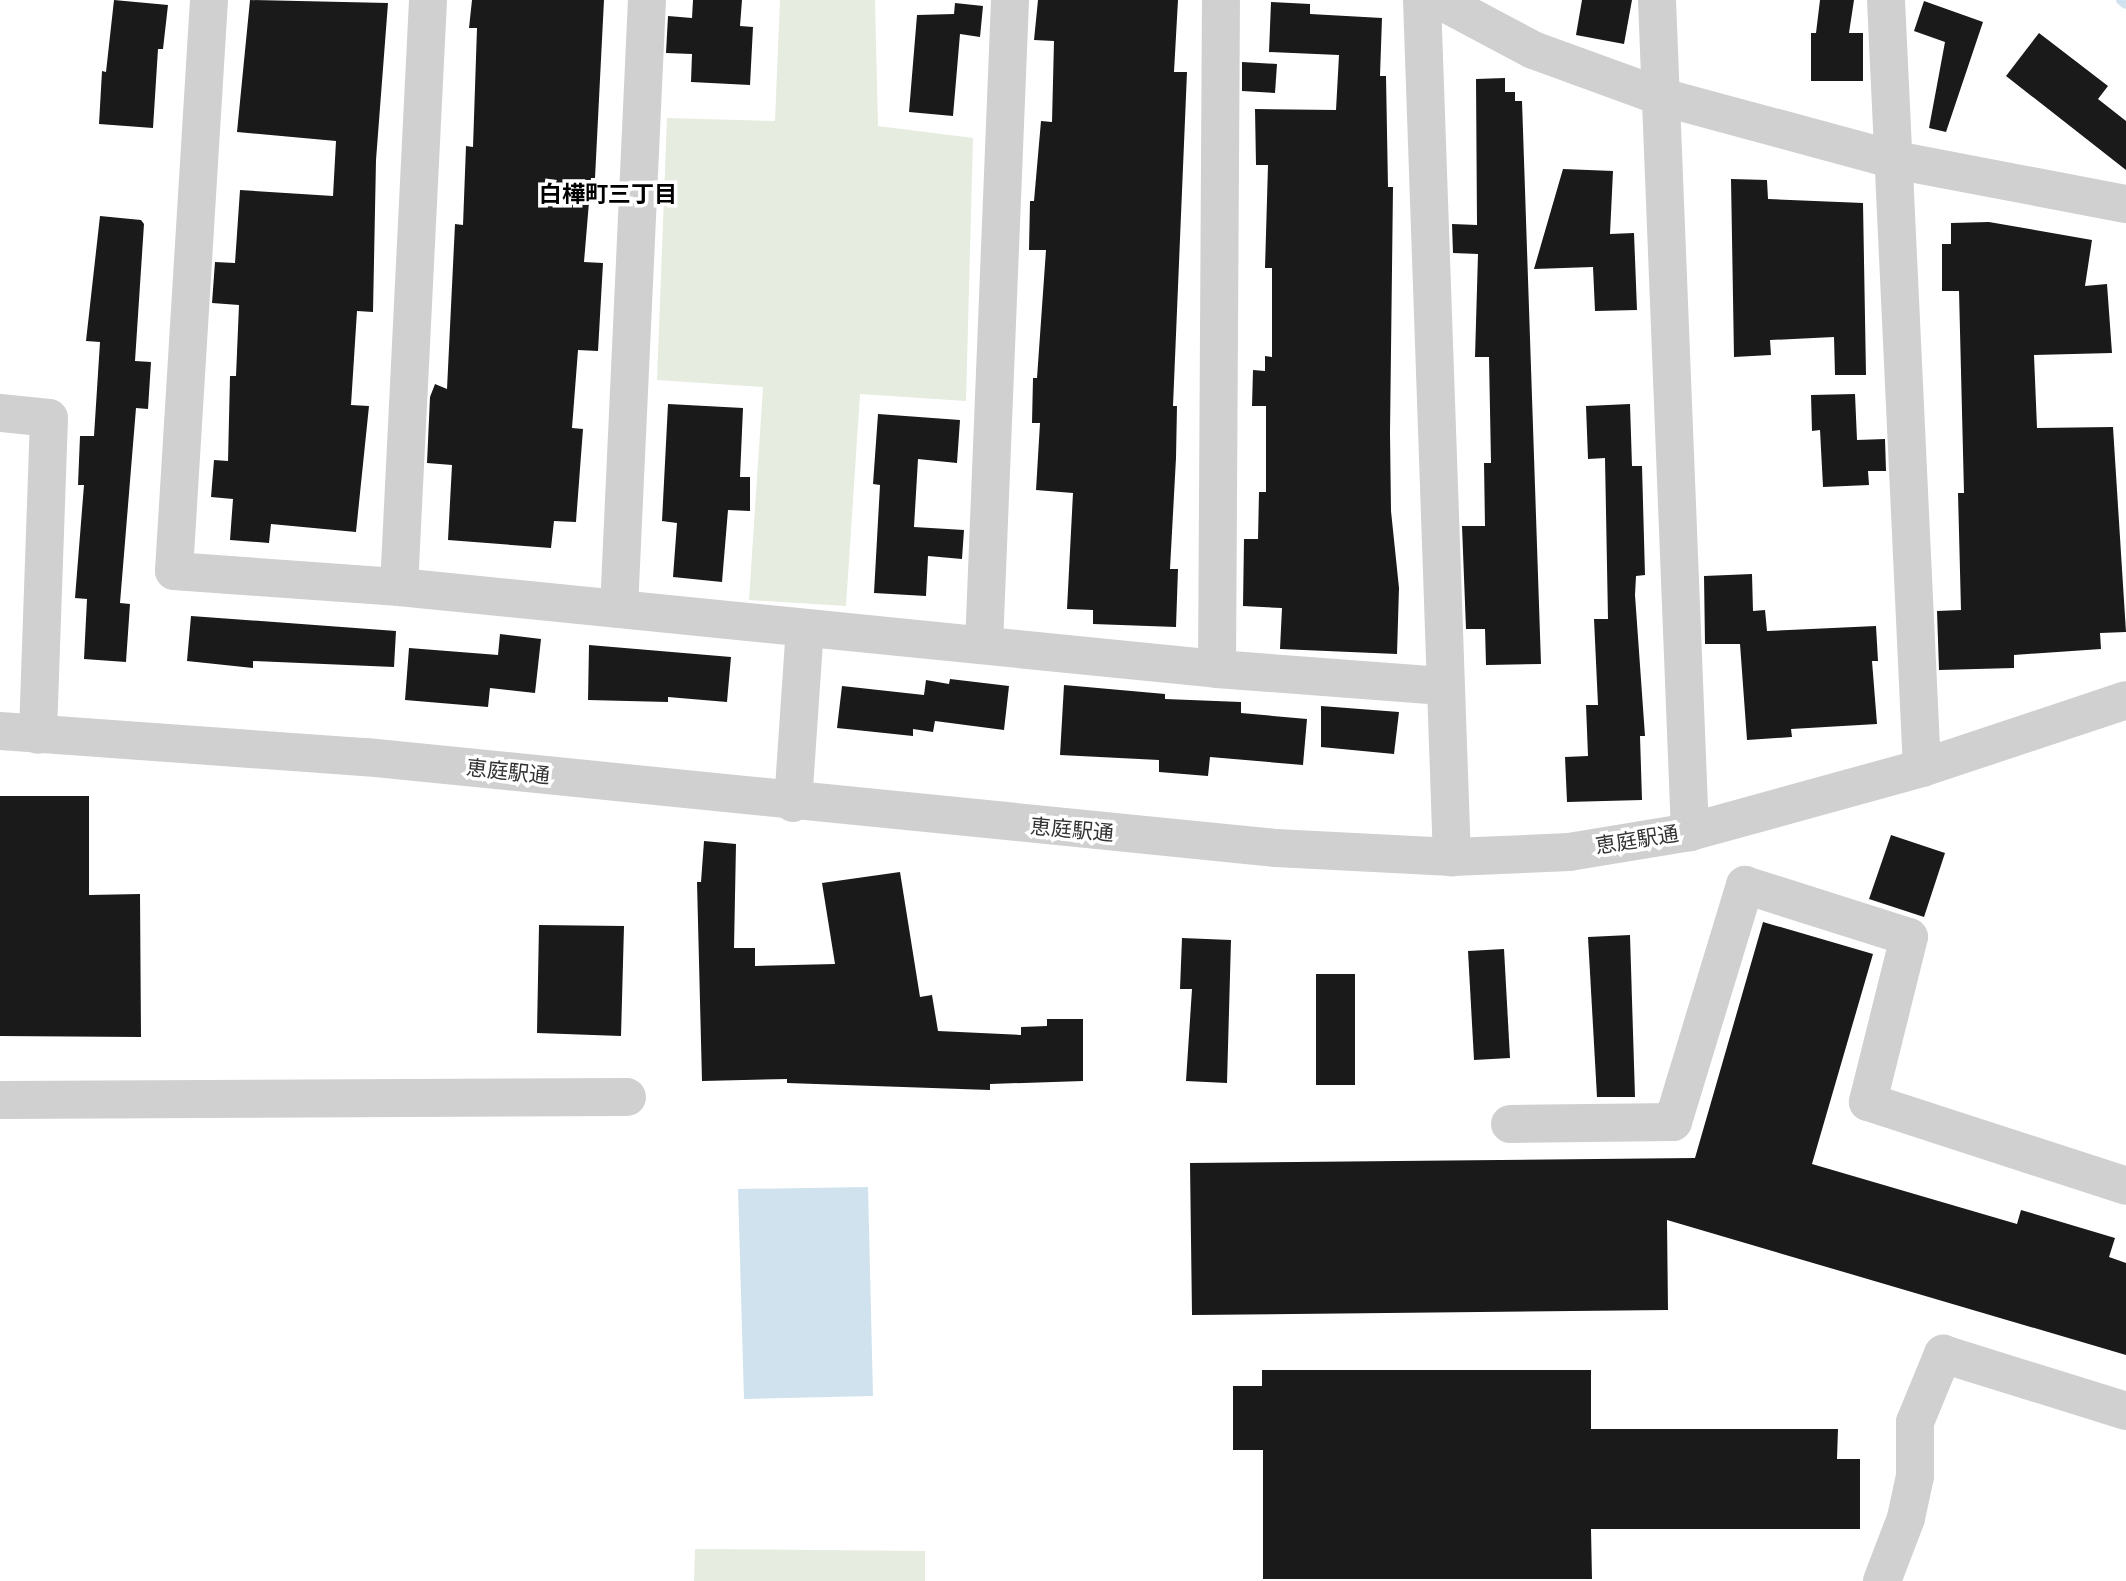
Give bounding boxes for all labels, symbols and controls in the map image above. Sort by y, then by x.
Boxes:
district label: 白樺町三丁目 [539,180,677,208]
street label: 恵庭駅通 [465,755,551,789]
street label: 恵庭駅通 [1029,814,1115,846]
street label: 恵庭駅通 [1594,821,1680,859]

